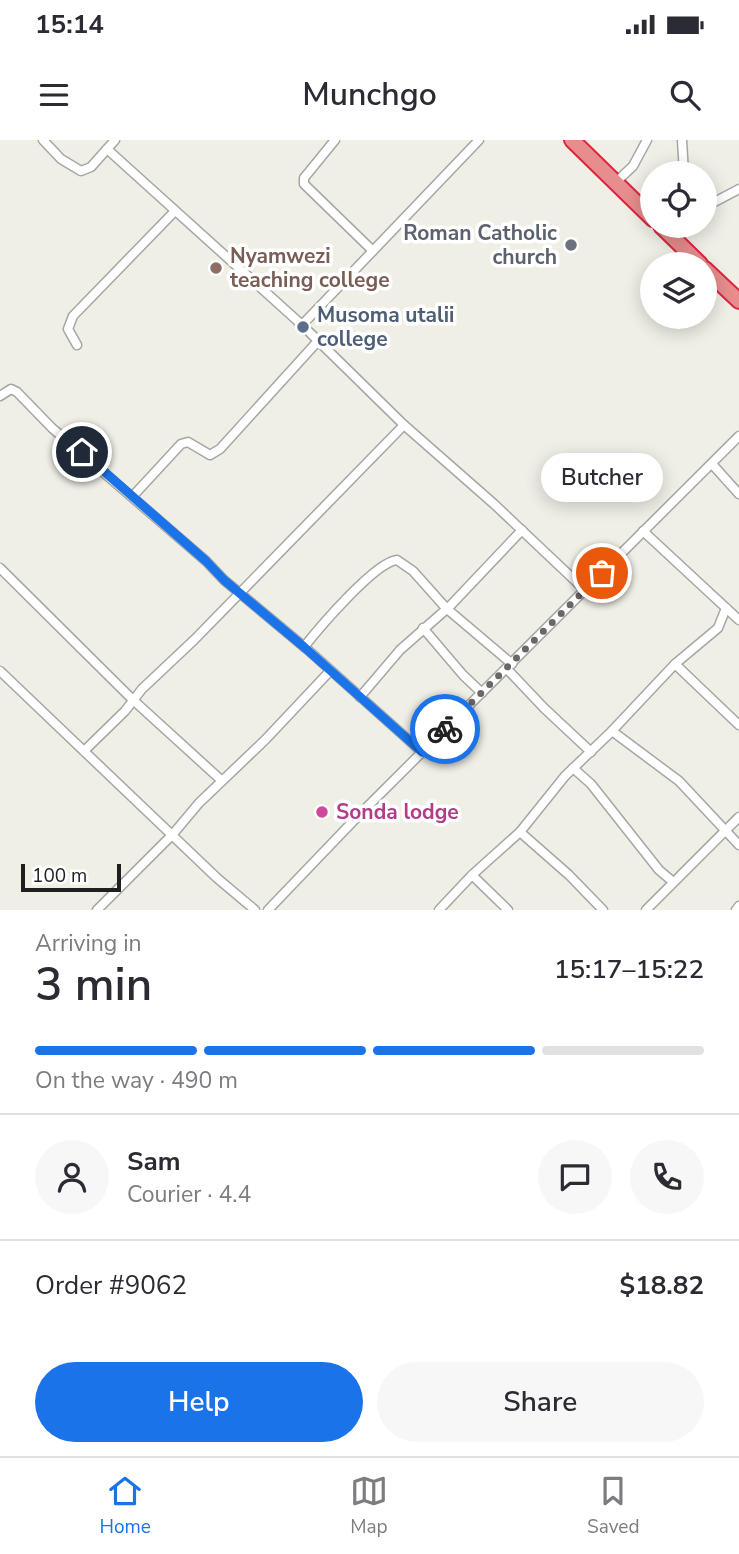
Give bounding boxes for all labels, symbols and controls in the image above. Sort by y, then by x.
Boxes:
text: 15:14 [35,7,104,42]
text: Munchgo [302,73,437,116]
icon: menu [35,76,73,114]
icon: search [666,76,704,114]
map controls [640,161,717,329]
button: locate [640,161,717,238]
place label: Roman Catholic church [403,219,557,271]
marker: Roman Catholic church [563,237,579,253]
place label: Nyamwezi teaching college [230,242,390,294]
button: layers [640,252,717,329]
marker: Nyamwezi teaching college [208,260,224,276]
place label: Musoma utalii college [317,301,454,353]
marker: Musoma utalii college [295,319,311,335]
pin [52,422,112,482]
icon: home [63,433,101,471]
callout: Butcher [541,454,663,503]
text: Butcher [561,462,643,493]
pin [572,543,632,603]
icon: bag [583,554,621,592]
courier [410,694,480,764]
icon: bike [426,710,464,748]
place label: Sonda lodge [336,798,459,826]
marker: Sonda lodge [314,804,330,820]
scale bar [21,861,121,893]
text: 100 m [32,863,87,889]
text: Arriving in [35,928,142,959]
text: 15:17–15:22 [554,952,704,987]
text: 3 min [35,953,152,1016]
text: On the way · 490 m [35,1065,238,1096]
button: person [35,1140,109,1214]
button: chat [538,1140,612,1214]
button: phone [630,1140,704,1214]
text: Sam [127,1144,180,1179]
text: Courier · 4.4 [127,1179,251,1210]
text: Order #9062 [35,1268,187,1303]
text: $18.82 [620,1268,704,1303]
button: Help [35,1362,363,1442]
button: Share [377,1362,704,1442]
tab: Home [100,1472,151,1540]
tab: Map [350,1472,388,1540]
tab: Saved [587,1472,639,1540]

